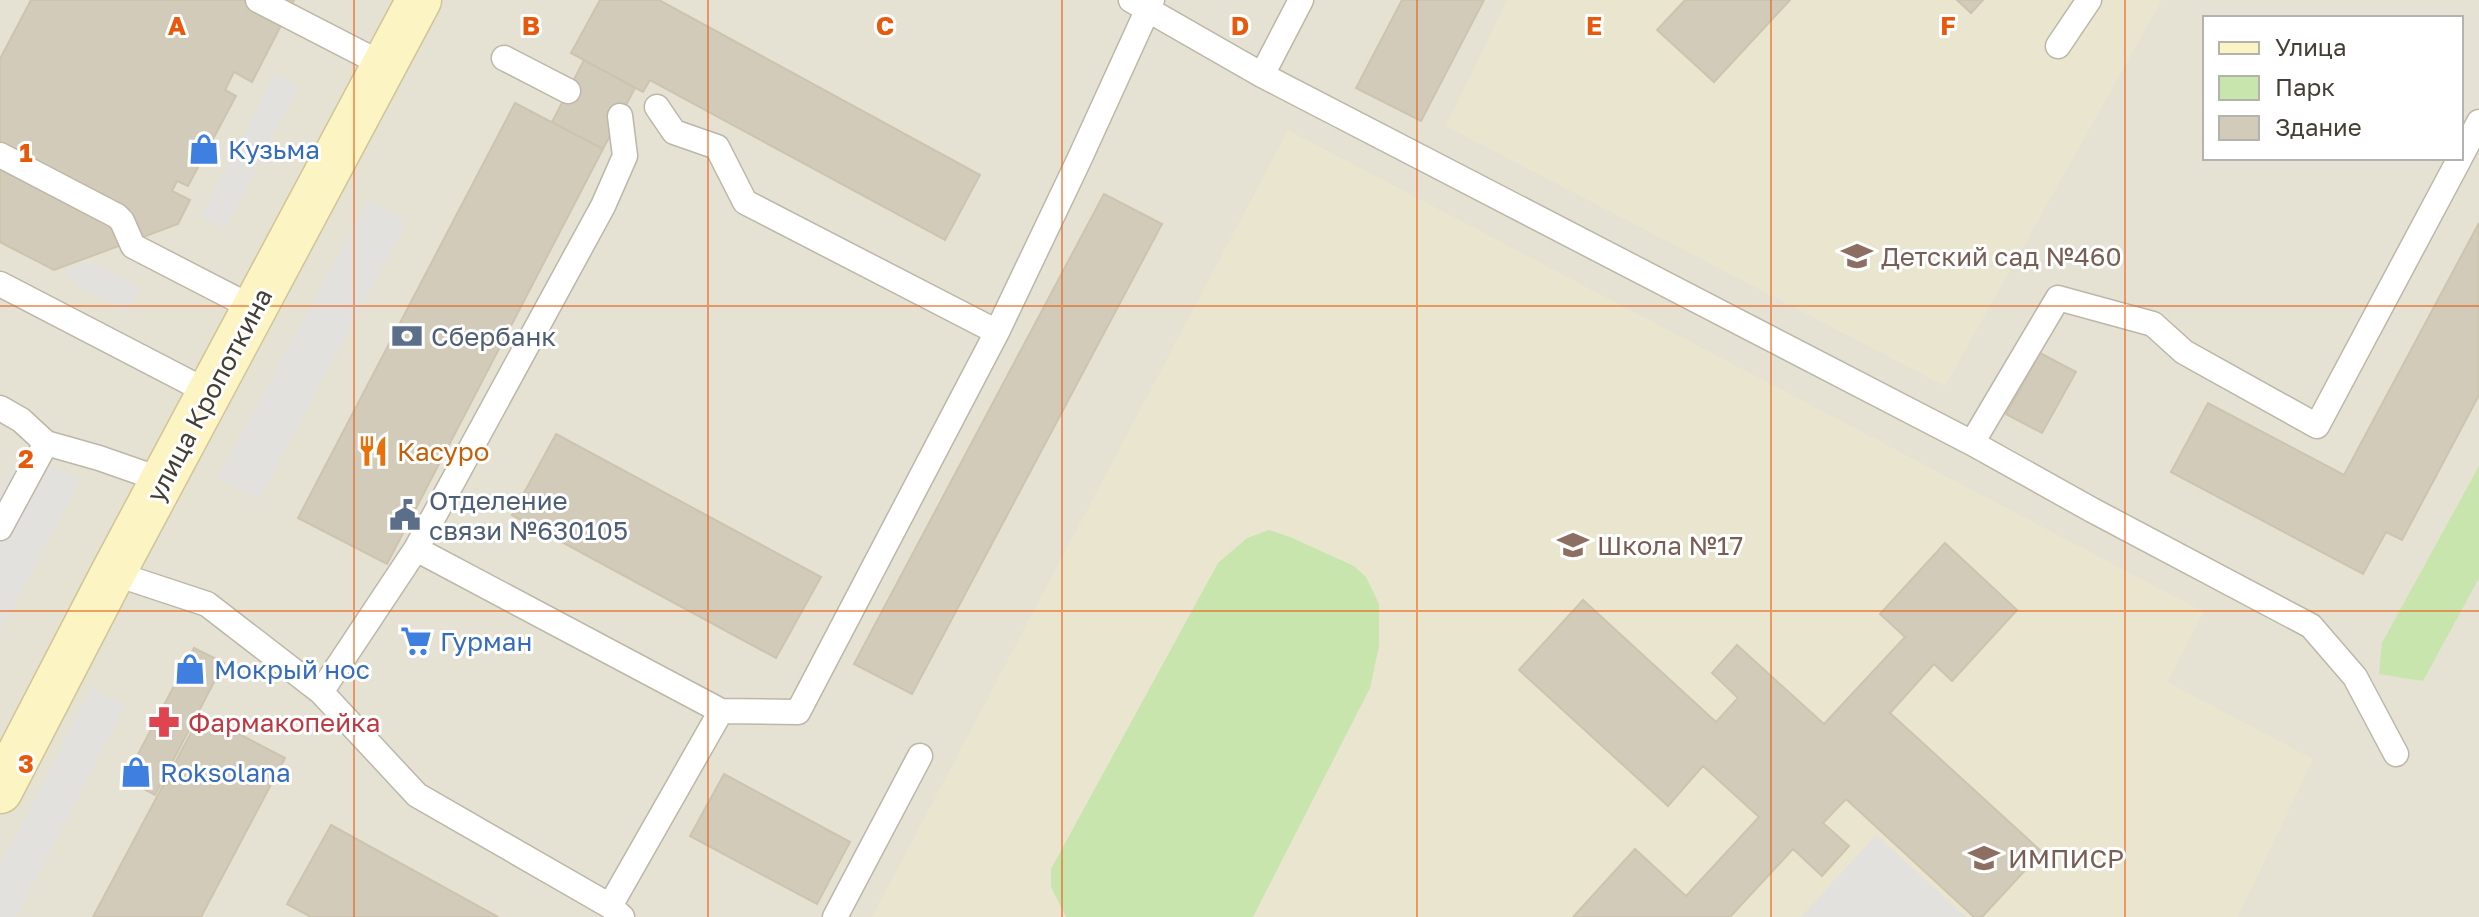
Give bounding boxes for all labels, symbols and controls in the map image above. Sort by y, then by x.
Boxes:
text: A [168,10,187,41]
text: B [522,10,540,41]
text: C [876,10,894,41]
text: D [1231,10,1249,41]
text: E [1586,10,1602,41]
text: F [1940,10,1956,41]
legend [2203,16,2463,160]
text: Улица [2275,32,2347,61]
text: Парк [2275,72,2335,101]
text: Здание [2275,112,2362,141]
shop icon: Кузьма [187,132,221,166]
place label: Кузьма [228,134,320,165]
text: 1 [19,137,33,168]
school or university icon: Детский сад №460 [1840,239,1874,273]
place label: Детский сад №460 [1881,241,2122,272]
street label: улица Кропоткина [140,283,278,507]
bank icon: Сбербанк [390,319,424,353]
place label: Сбербанк [431,321,556,352]
restaurant icon: Касуро [356,434,390,468]
place label: Касуро [397,436,489,467]
text: 2 [18,443,34,474]
place label: Отделение связи №630105 [429,485,628,546]
public building icon: Отделение связи №630105 [388,498,422,532]
school or university icon: Школа №17 [1556,528,1590,562]
place label: Школа №17 [1597,530,1743,561]
supermarket icon: Гурман [399,624,433,658]
place label: Гурман [440,626,532,657]
shop icon: Мокрый нос [173,652,207,686]
place label: Мокрый нос [214,654,370,685]
pharmacy icon: Фармакопейка [147,705,181,739]
place label: Фармакопейка [188,707,380,738]
text: 3 [18,748,34,779]
shop icon: Roksolana [119,755,153,789]
place label: Roksolana [160,757,291,788]
school or university icon: ИМПИСР [1967,841,2001,875]
place label: ИМПИСР [2008,843,2124,874]

